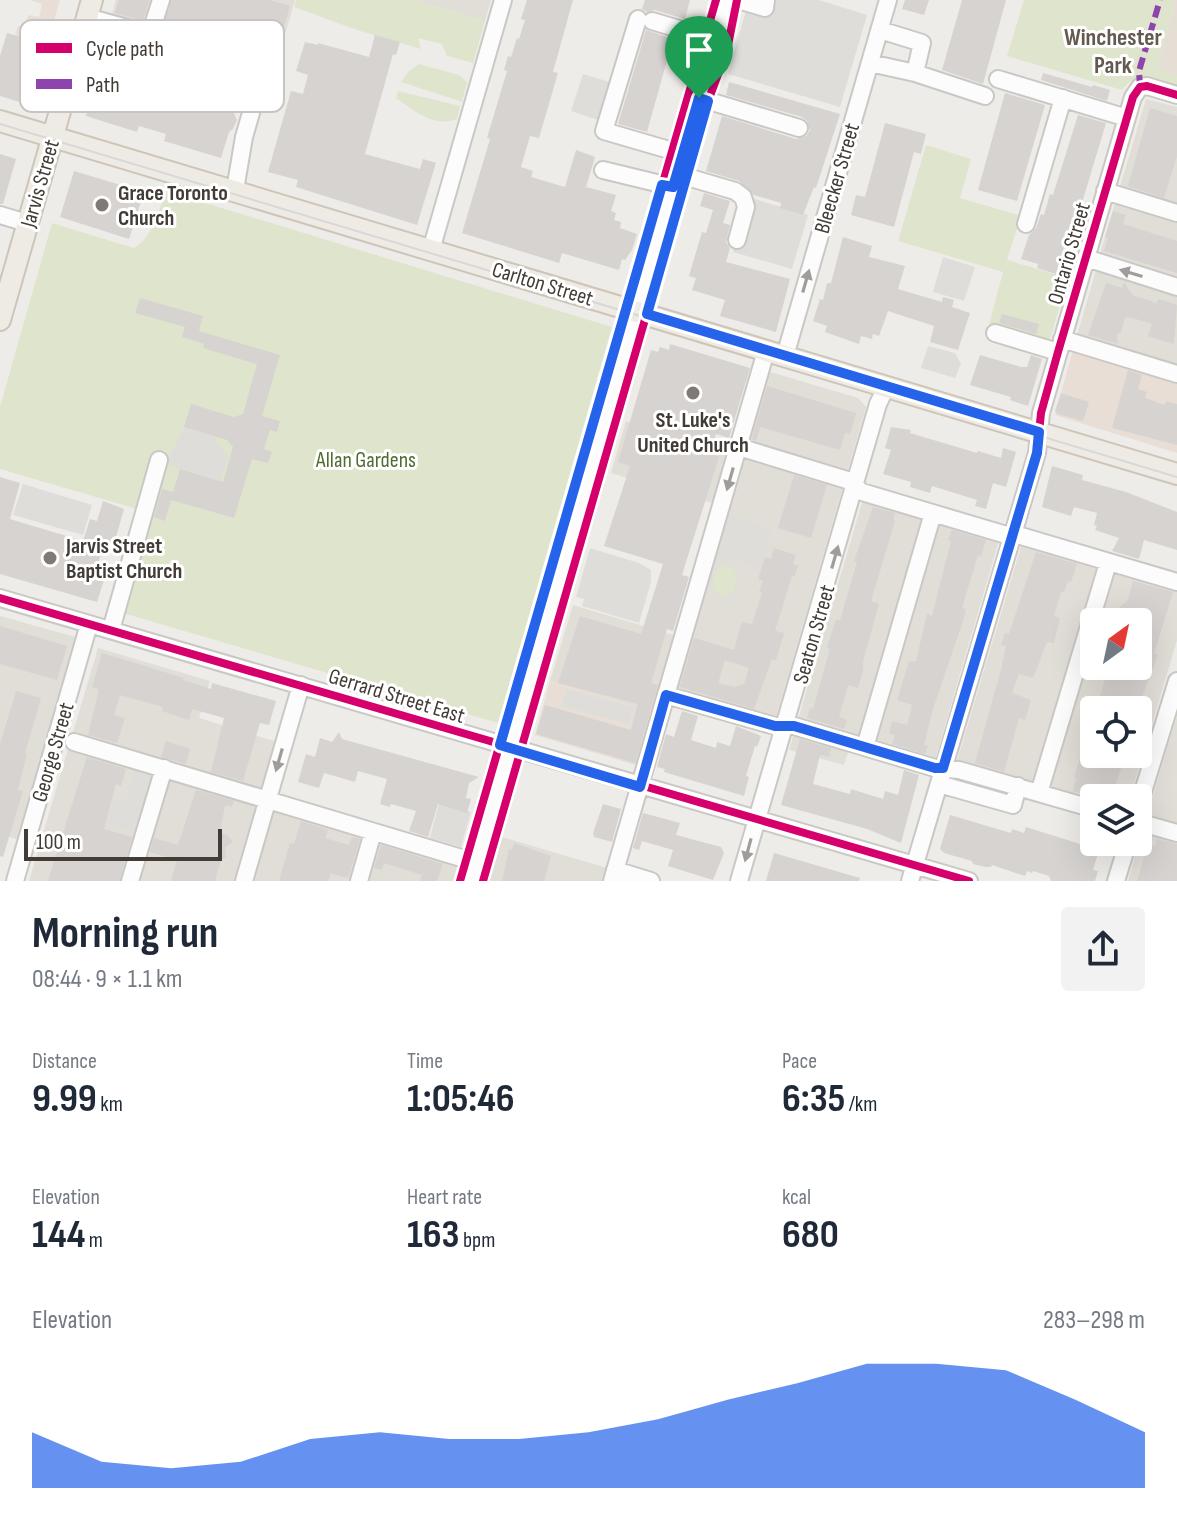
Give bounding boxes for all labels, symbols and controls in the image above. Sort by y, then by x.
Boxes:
pin [665,16,733,98]
legend [20,20,284,112]
district label: Winchester Park [1064,23,1163,80]
icon: arrive [677,28,721,72]
text: Cycle path [86,36,164,63]
text: Path [86,72,120,99]
street label: Bleecker Street [809,120,866,237]
street label: Jarvis Street [15,136,66,231]
place label: Grace Toronto Church [118,180,228,232]
marker: Grace Toronto Church [93,196,111,214]
street label: Ontario Street [1042,199,1097,308]
street label: Carlton Street [489,256,597,313]
one-way arrow [1119,266,1143,279]
one-way arrow [800,269,813,293]
marker: St. Luke's United Church [684,384,702,402]
place label: St. Luke's United Church [637,407,749,459]
park label: Allan Gardens [315,447,416,474]
one-way arrow [723,467,735,492]
place label: Jarvis Street Baptist Church [65,533,182,585]
one-way arrow [829,545,841,570]
marker: Jarvis Street Baptist Church [41,549,59,567]
street label: Seaton Street [787,582,842,687]
north arrow [1080,608,1152,680]
map controls [1080,608,1152,856]
street label: Gerrard Street East [325,663,468,730]
button: locate [1080,696,1152,768]
street label: George Street [26,699,81,805]
one-way arrow [272,748,285,772]
button: layers [1080,784,1152,856]
scale bar [24,825,222,861]
text: 100 m [36,829,81,856]
one-way arrow [741,839,754,863]
text: Morning run [32,907,218,960]
button: share [1061,907,1145,991]
text: 08:44 · 9 × 1.1 km [32,964,183,995]
text: Distance [32,1048,97,1075]
text: Time [407,1048,443,1075]
text: Pace [782,1048,817,1075]
text: 9.99 [32,1075,97,1123]
text: 1:05:46 [407,1075,515,1123]
text: 6:35 [782,1075,845,1123]
text: km [97,1091,123,1118]
text: /km [845,1091,877,1118]
text: Elevation [32,1184,100,1211]
text: Heart rate [407,1184,482,1211]
text: kcal [782,1184,811,1211]
text: 144 [32,1211,85,1259]
text: 163 [407,1211,459,1259]
text: 680 [782,1211,839,1259]
text: m [85,1227,103,1254]
text: bpm [459,1227,495,1254]
text: Elevation [32,1305,112,1336]
text: 283–298 m [1043,1305,1145,1336]

